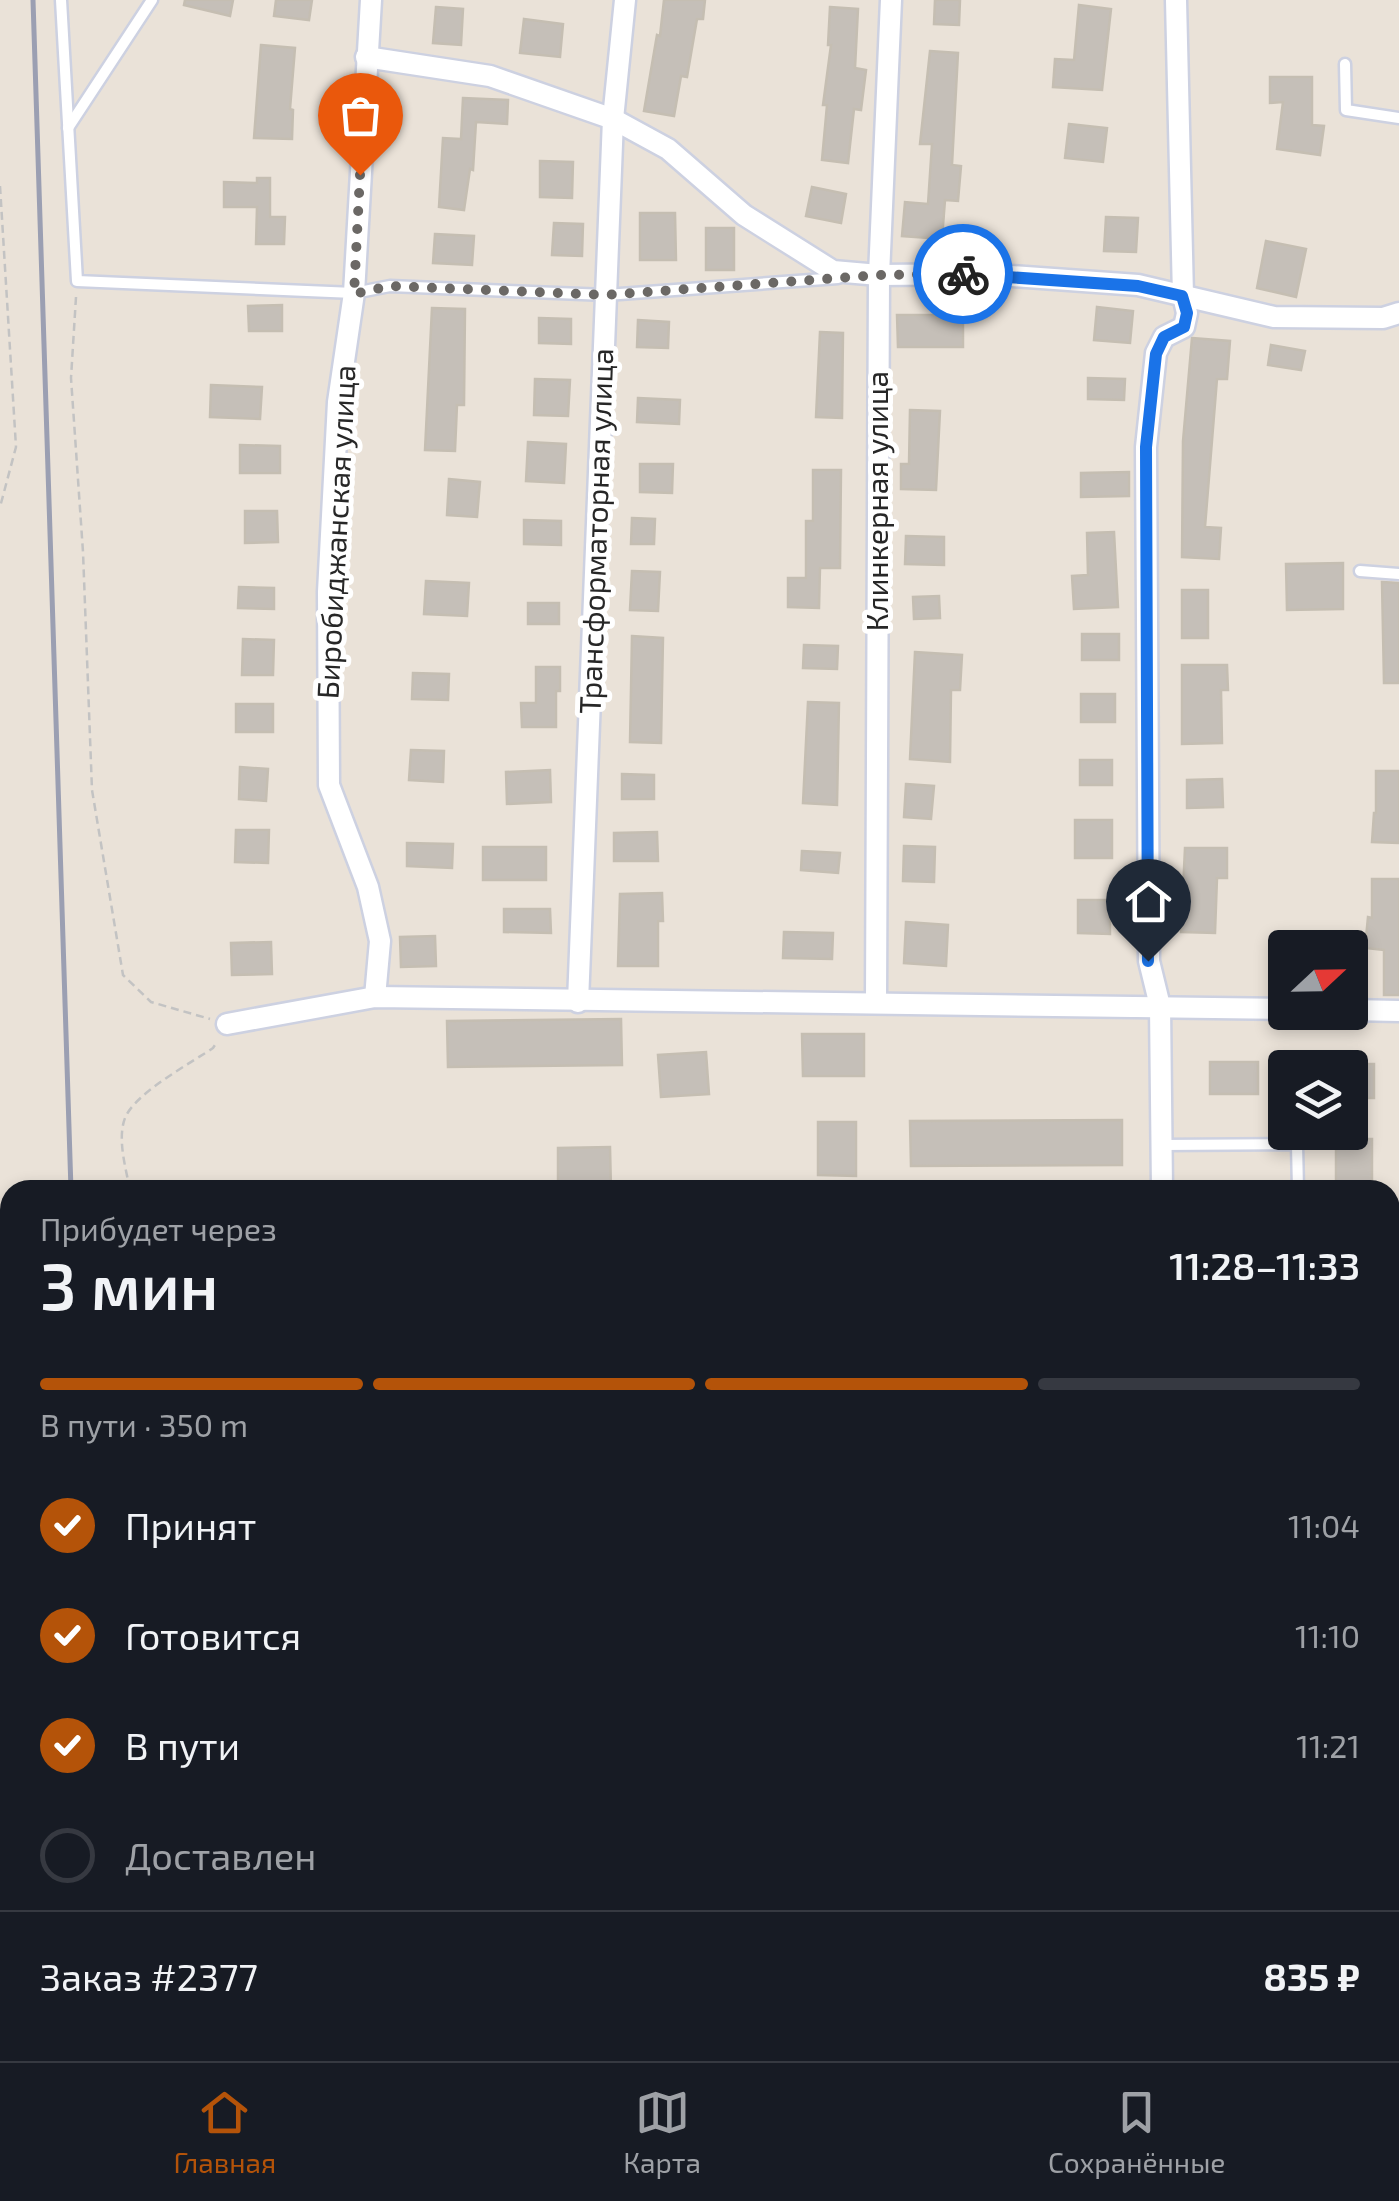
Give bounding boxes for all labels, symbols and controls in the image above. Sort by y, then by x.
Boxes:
pin [318,73,403,176]
icon: bag [333,88,388,143]
courier [913,224,1013,324]
icon: bike [936,247,991,302]
street label: Трансформаторная улица [571,347,620,715]
street label: Биробиджанская улица [308,364,363,700]
street label: Клинкерная улица [858,371,895,631]
pin [1106,859,1191,962]
icon: home [1121,874,1176,929]
north arrow [1268,930,1368,1030]
map controls [1268,930,1368,1150]
button: layers [1268,1050,1368,1150]
text: Прибудет через [40,1209,277,1247]
text: 11:28–11:33 [1169,1242,1360,1288]
text: 3 мин [40,1245,218,1323]
text: В пути · 350 m [40,1405,248,1443]
icon: check [40,1498,95,1553]
text: Принят [125,1502,256,1548]
text: 11:04 [1288,1506,1360,1544]
icon: check [40,1608,95,1663]
text: Готовится [125,1612,301,1658]
text: 11:10 [1295,1616,1360,1654]
icon: check [40,1718,95,1773]
text: В пути [125,1722,240,1768]
text: 11:21 [1296,1726,1360,1764]
text: Доставлен [125,1832,316,1878]
text: Заказ #2377 [40,1953,258,1999]
text: 835 ₽ [1263,1953,1360,1999]
tab: Главная [174,2085,276,2179]
tab: Карта [623,2085,701,2179]
tab: Сохранённые [1048,2085,1225,2179]

